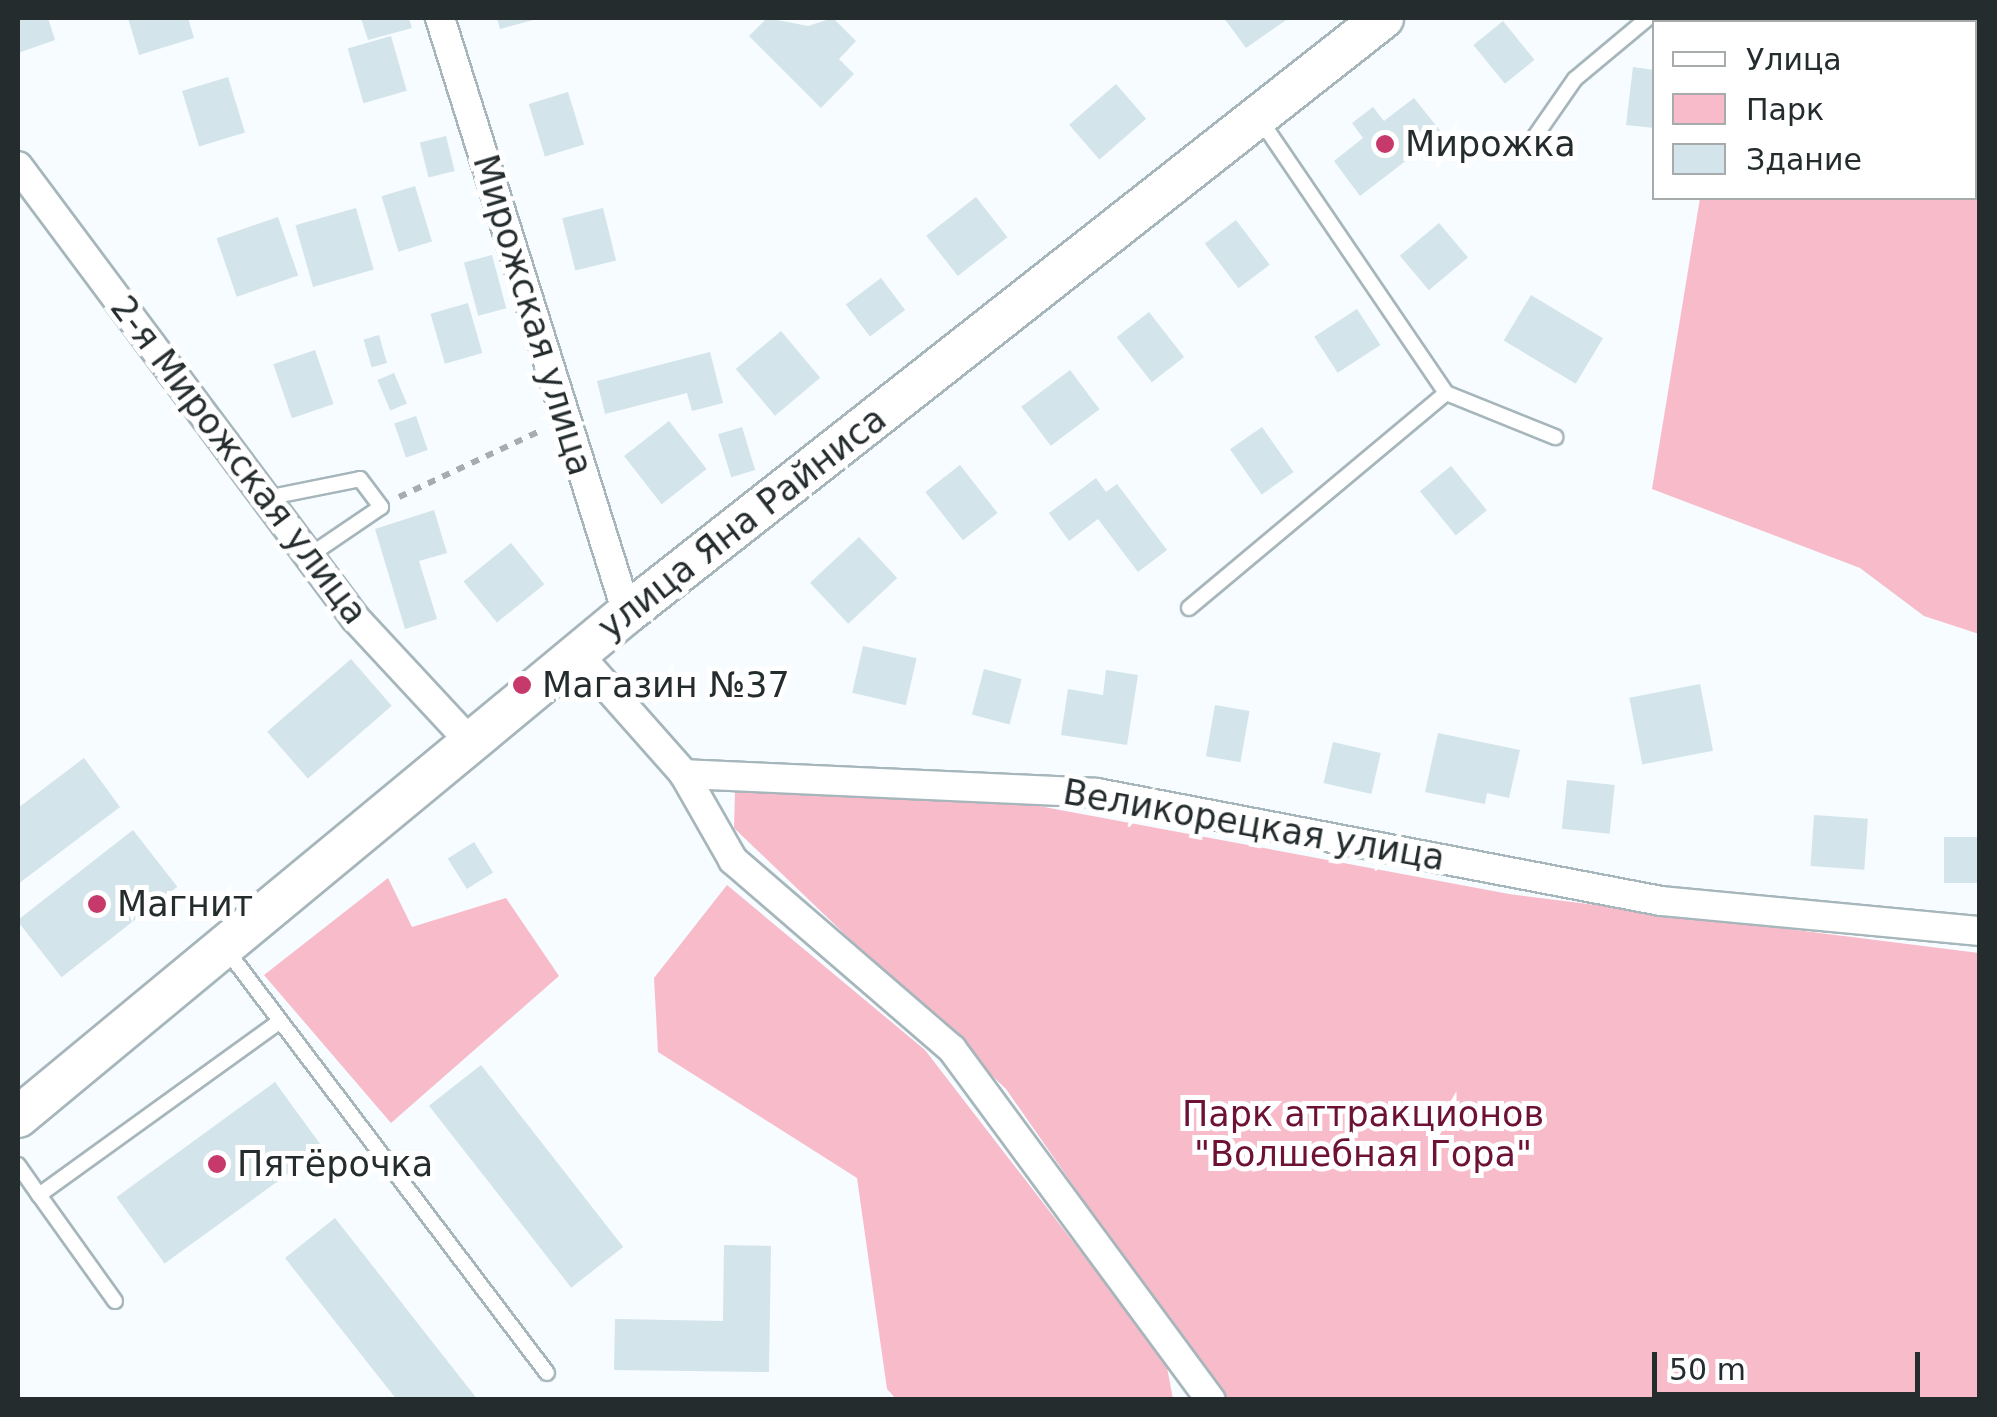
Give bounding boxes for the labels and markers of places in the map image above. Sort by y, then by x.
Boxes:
place label: Мирожка [1405,123,1576,165]
marker: Мирожка [1374,133,1396,155]
place label: Магазин №37 [542,664,790,706]
marker: Магазин №37 [511,674,533,696]
place label: Магнит [117,883,253,925]
marker: Магнит [86,893,108,915]
place label: Пятёрочка [237,1143,433,1185]
marker: Пятёрочка [206,1153,228,1175]

